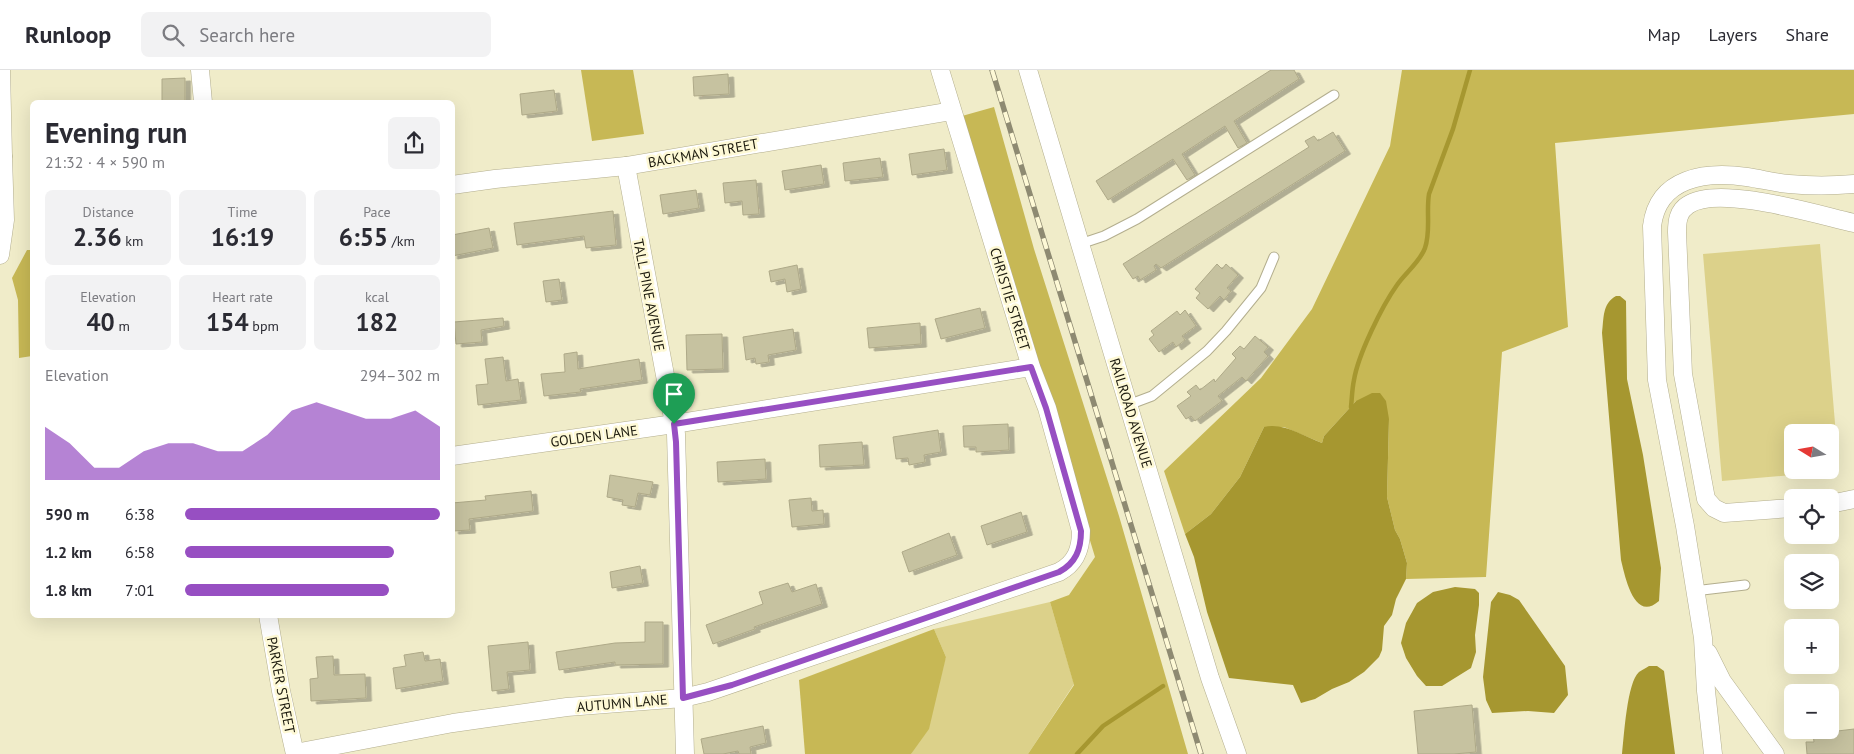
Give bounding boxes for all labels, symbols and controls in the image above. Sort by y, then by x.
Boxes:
search box [141,12,491,57]
text: Runloop [25,19,111,50]
icon: search [159,21,187,49]
text: Search here [199,23,295,47]
text: Map [1648,23,1680,46]
text: Layers [1708,23,1757,46]
text: Share [1785,23,1829,46]
text: Evening run [45,114,187,151]
button: share [388,117,440,169]
street label: BACKMAN STREET [647,134,760,172]
text: 21:32 · 4 × 590 m [45,152,165,172]
text: Distance [83,203,134,221]
text: Time [227,203,258,221]
text: Pace [363,203,391,221]
text: 2.36 [73,221,122,253]
text: 16:19 [211,221,274,253]
text: 6:55 [339,221,388,253]
text: km [122,232,143,250]
text: /km [388,232,415,250]
street label: TALL PINE AVENUE [629,237,669,353]
street label: CHRISTIE STREET [986,245,1034,353]
text: Elevation [80,288,136,306]
text: Heart rate [212,288,273,306]
text: kcal [365,288,389,306]
text: 40 [86,306,115,338]
text: 154 [206,306,249,338]
text: 182 [356,306,398,338]
text: m [115,317,130,335]
text: bpm [249,317,279,335]
street label: RAILROAD AVENUE [1106,356,1156,470]
text: Elevation [45,365,109,385]
text: 294–302 m [360,365,440,385]
pin [653,373,695,424]
icon: arrive [660,380,688,408]
street label: GOLDEN LANE [549,421,639,451]
north arrow [1784,424,1839,479]
map controls [1784,424,1839,739]
button: locate [1784,489,1839,544]
text: 590 m [45,504,89,524]
text: 6:38 [125,504,155,524]
text: 1.2 km [45,542,92,562]
text: 6:58 [125,542,155,562]
button: layers [1784,554,1839,609]
text: 1.8 km [45,580,92,600]
text: 7:01 [125,580,155,600]
button: + [1784,619,1839,674]
street label: PARKER STREET [263,635,299,735]
button: − [1784,684,1839,739]
street label: AUTUMN LANE [576,690,668,716]

